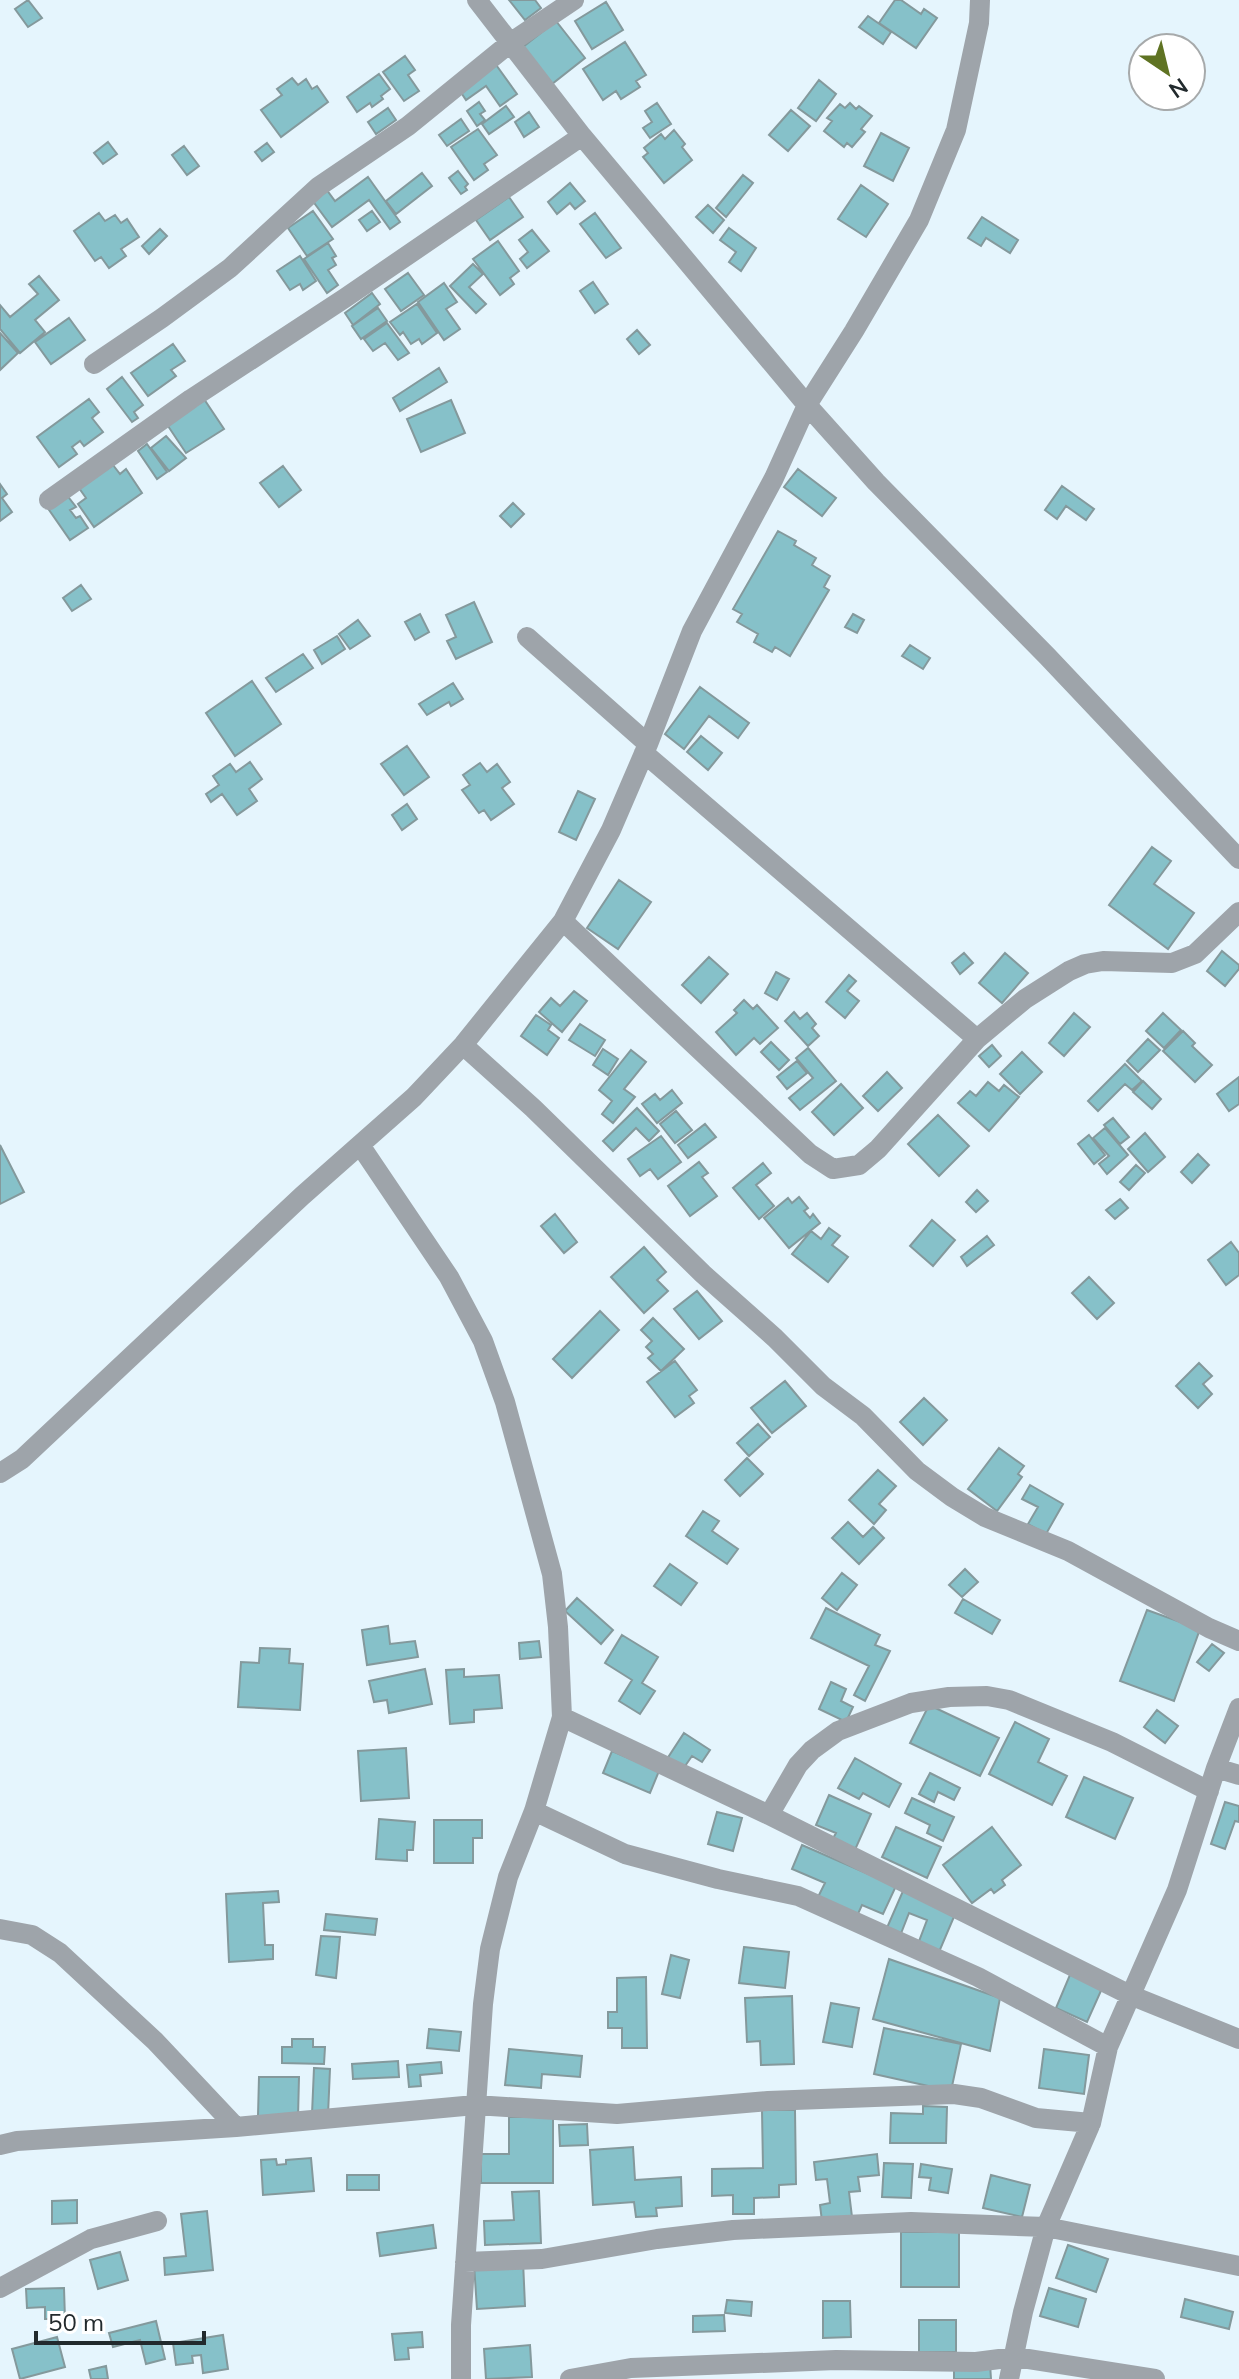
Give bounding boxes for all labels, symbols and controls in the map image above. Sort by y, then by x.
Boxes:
north arrow [1127,32,1207,112]
text: N [1164,72,1193,105]
scale bar [36,2295,204,2345]
text: 50 m [48,2307,104,2337]

